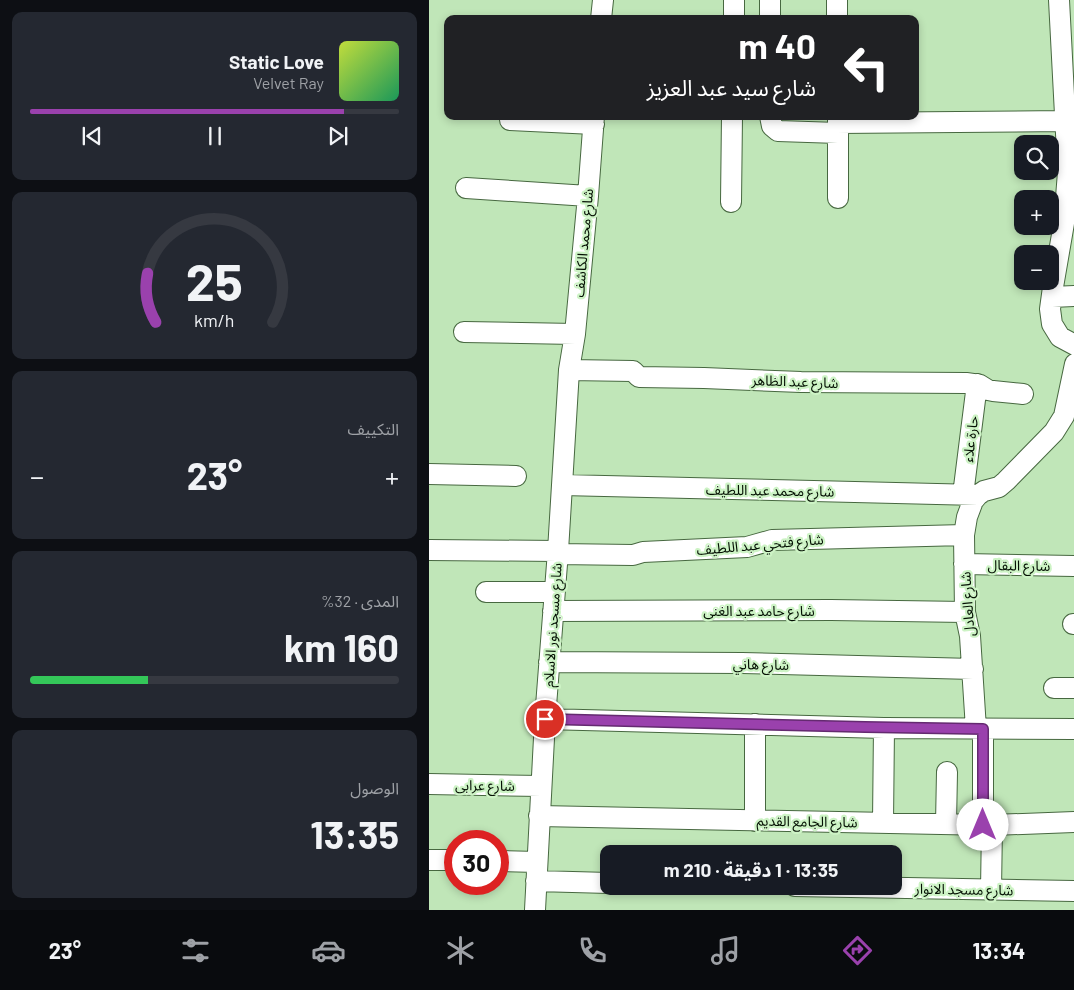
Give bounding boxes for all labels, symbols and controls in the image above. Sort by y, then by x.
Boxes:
text: 40 m [739,24,816,66]
icon: left [834,35,899,100]
text: Static Love [229,50,324,73]
text: Velvet Ray [253,73,324,92]
text: شارع سيد عبد العزيز [647,74,816,100]
icon: previous [78,122,106,150]
icon: pause [201,122,229,150]
icon: next [324,122,352,150]
map controls [1014,135,1059,290]
button: search [1014,135,1059,180]
street label: شارع محمد الكاشف [570,188,599,298]
button: + [1014,190,1059,235]
button: − [1014,245,1059,290]
text: 25 [186,249,243,311]
text: km/h [194,309,235,331]
street label: شارع عبد الظاهر [750,371,839,394]
street label: حارة علاء [959,415,982,463]
text: التكييف [347,419,399,438]
text: 23° [187,452,242,498]
text: − [30,459,44,493]
text: + [385,459,399,493]
street label: شارع محمد عبد اللطيف [706,480,834,503]
street label: شارع فتحي عبد اللطيف [696,530,824,561]
street label: شارع البقال [987,556,1050,577]
street label: شارع مسجد نور الاسلام [539,562,568,688]
street label: شارع العادل [956,571,981,637]
text: المدى · 32% [321,591,399,610]
street label: شارع حامد عبد الغنى [703,602,815,622]
text: 160 km [284,624,399,670]
street label: شارع هاني [733,655,789,676]
pin [524,698,566,740]
icon: arrive [531,705,559,733]
street label: شارع عرابى [455,776,515,797]
text: الوصول [350,778,399,797]
position arrow [956,798,1008,850]
text: 13:35 [310,811,399,857]
street label: شارع الجامع القديم [756,812,858,833]
speed limit sign: 30 [444,830,509,895]
text: 13:35 · 1 دقيقة · 210 m [664,858,838,881]
street label: شارع مسجد الانوار [913,880,1014,901]
icon: filters [178,933,213,968]
icon: car [311,933,346,968]
icon: climate [443,933,478,968]
icon: phone [575,933,610,968]
icon: music [708,933,743,968]
icon: directions [840,933,875,968]
text: 23° [49,937,81,963]
text: 13:34 [972,937,1025,963]

